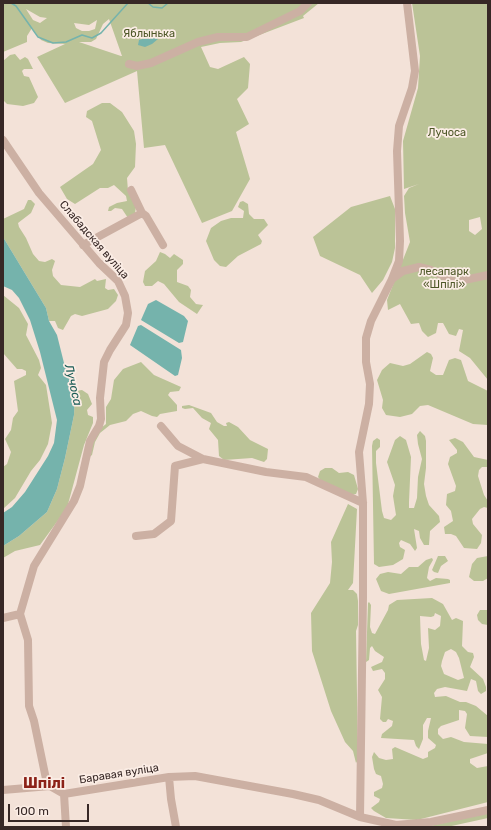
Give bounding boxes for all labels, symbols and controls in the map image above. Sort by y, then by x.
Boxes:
park label: Яблынька [123,27,175,41]
park label: Лучоса [428,126,466,140]
street label: Слабадская вуліца [56,198,132,282]
park label: лесапарк «Шпілі» [419,265,469,291]
water label: Лучоса [61,363,85,407]
street label: Баравая вуліца [78,761,160,787]
district label: Шпілі [23,775,65,793]
scale bar [10,796,91,822]
text: 100 m [15,804,49,818]

